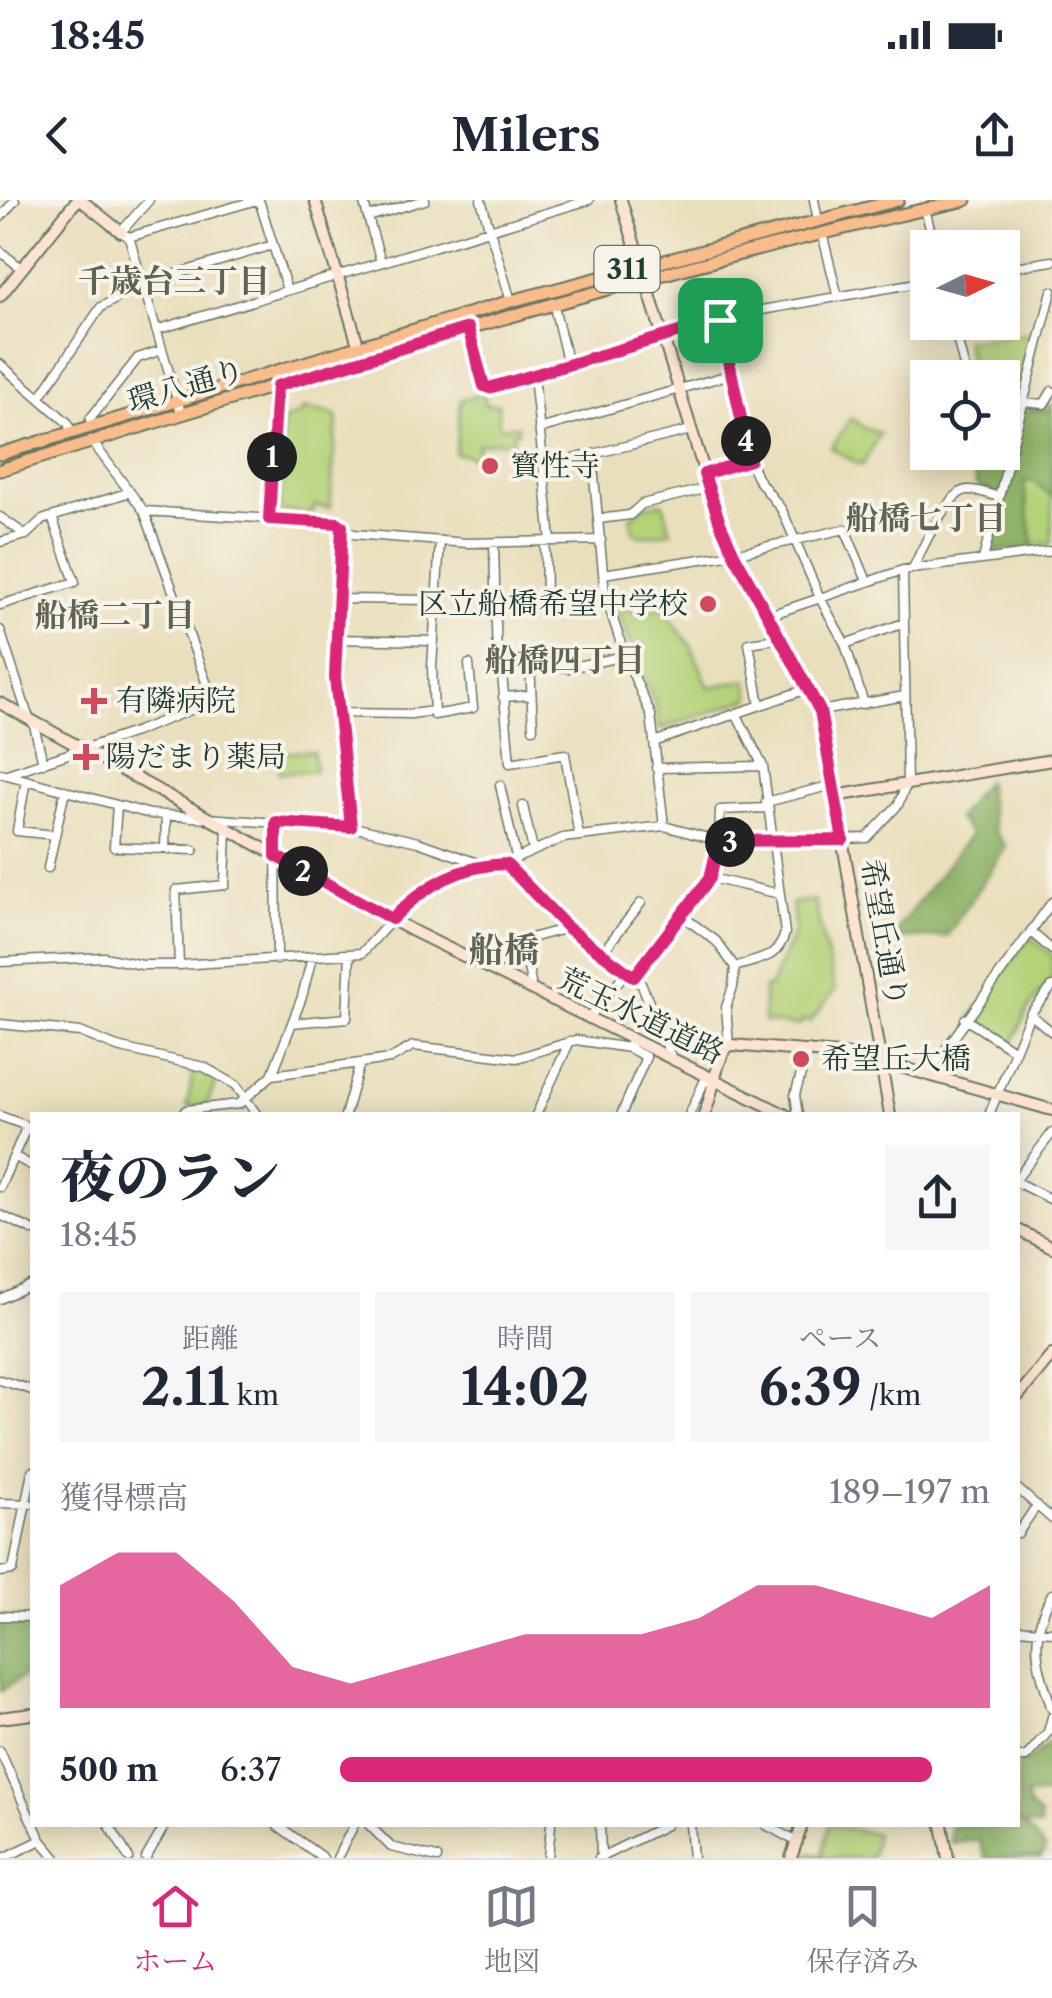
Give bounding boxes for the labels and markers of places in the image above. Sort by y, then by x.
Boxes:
pin [678,278,763,363]
pin: 4 [721,416,771,466]
pin: 1 [247,432,297,482]
place label: 寳性寺 [510,447,600,484]
marker: 寳性寺 [479,455,501,477]
place label: 区立船橋希望中学校 [418,585,688,622]
marker: 区立船橋希望中学校 [697,593,719,615]
place label: 有隣病院 [116,682,236,719]
marker: 有隣病院 [81,688,107,714]
place label: 陽だまり薬局 [106,738,286,775]
marker: 陽だまり薬局 [75,746,97,768]
pin: 3 [705,817,755,867]
pin: 2 [278,846,328,896]
place label: 希望丘大橋 [821,1040,971,1077]
marker: 希望丘大橋 [790,1048,812,1070]

